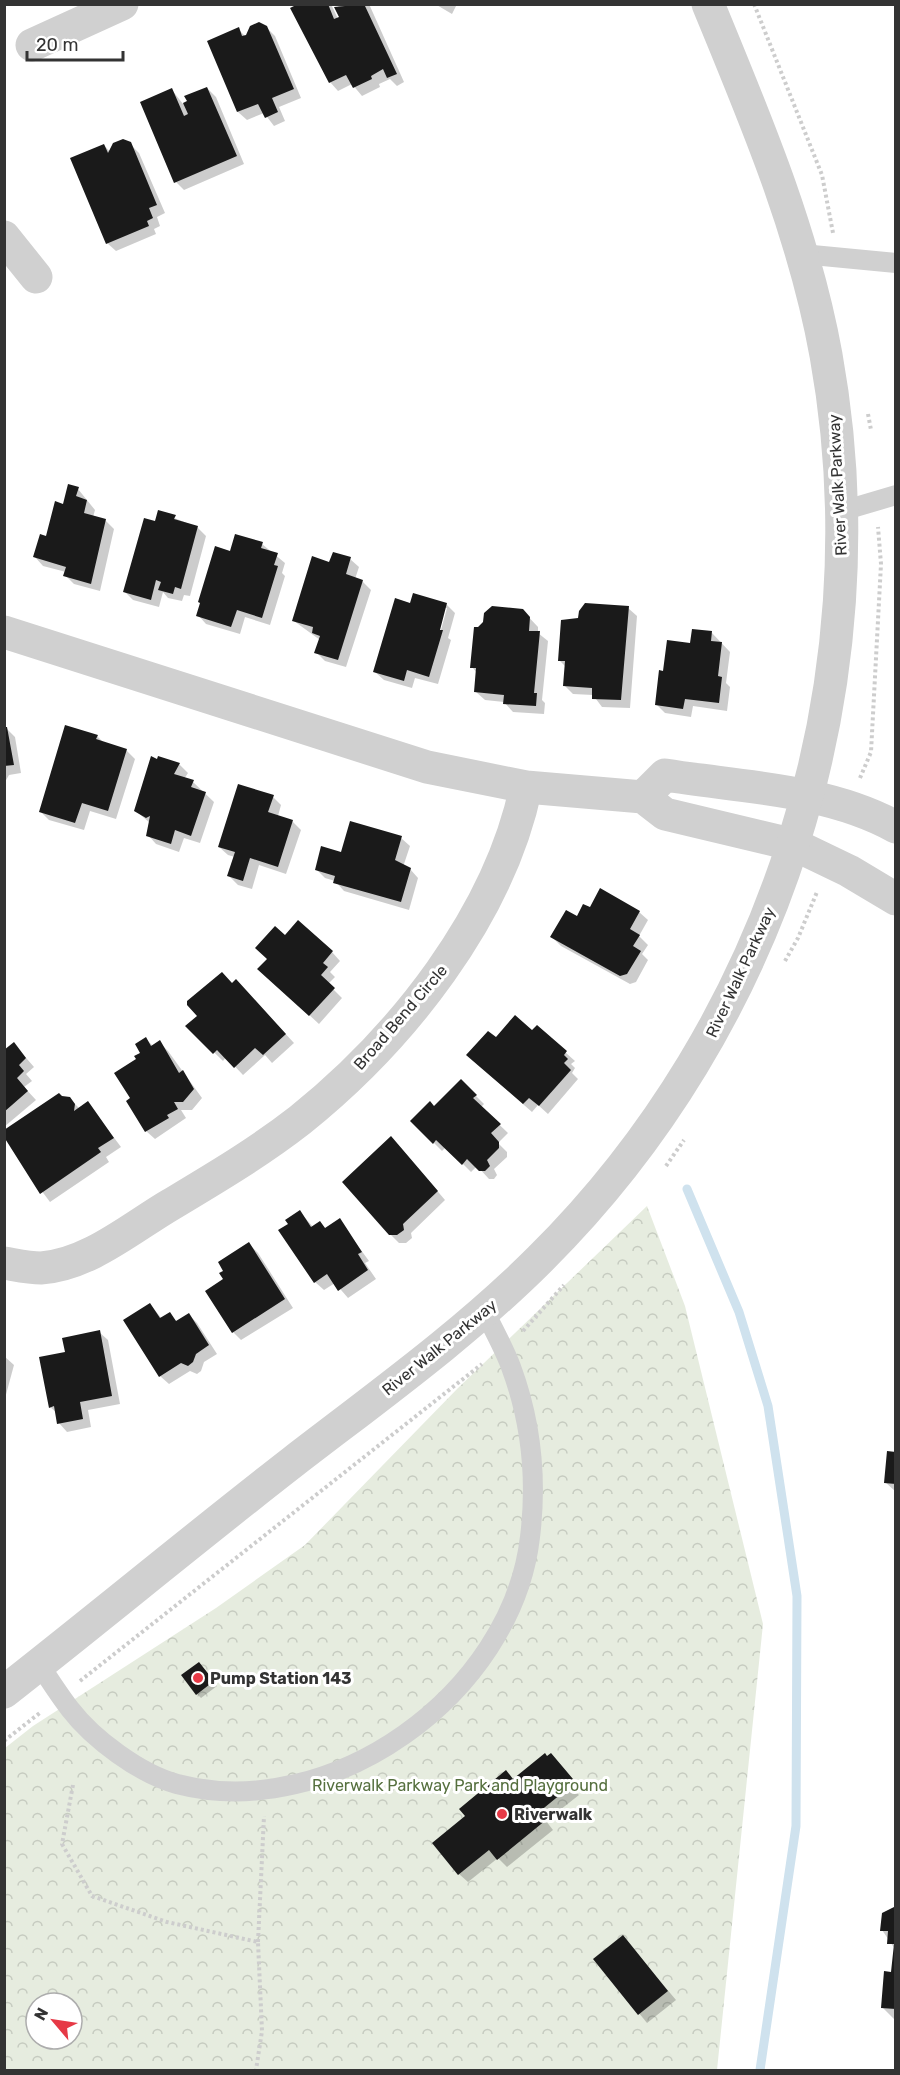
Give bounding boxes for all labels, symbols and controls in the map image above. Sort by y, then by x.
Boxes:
scale bar [27,24,123,62]
text: 20 m [36,34,78,56]
street label: River Walk Parkway [824,414,851,556]
street label: River Walk Parkway [702,904,779,1040]
street label: Broad Bend Circle [350,961,451,1074]
street label: River Walk Parkway [378,1295,501,1399]
place label: Pump Station 143 [210,1669,352,1688]
marker: Pump Station 143 [191,1671,205,1685]
park label: Riverwalk Parkway Park and Playground [312,1776,608,1795]
place label: Riverwalk [514,1805,593,1824]
marker: Riverwalk [495,1807,509,1821]
north arrow [24,1991,84,2051]
text: N [30,2004,52,2024]

